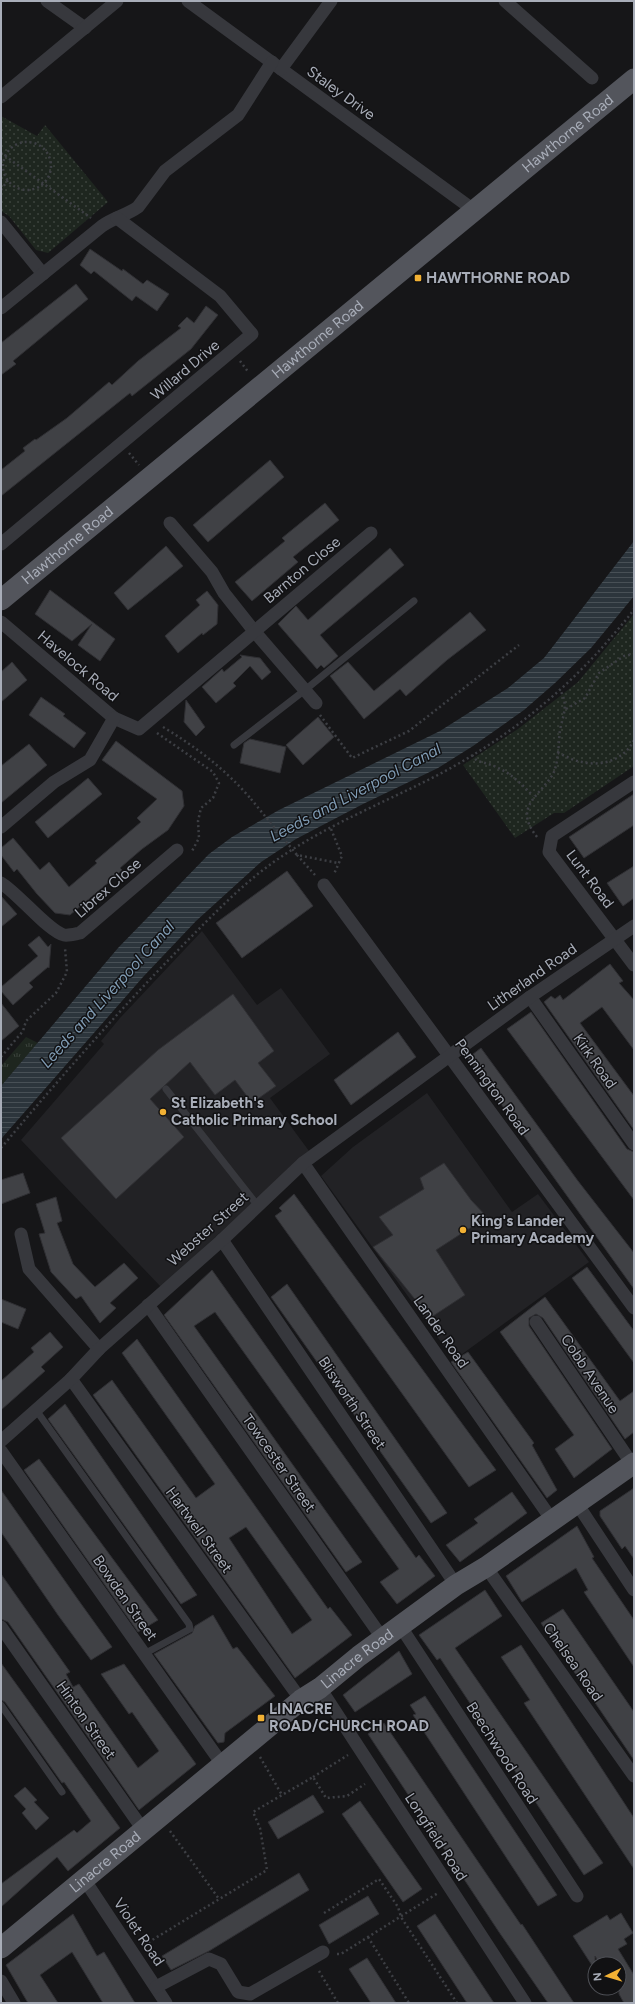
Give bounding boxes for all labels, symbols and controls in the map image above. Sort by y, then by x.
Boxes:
street label: Staley Drive [303,62,379,124]
street label: Hawthorne Road [518,91,617,176]
place label: HAWTHORNE ROAD [426,269,570,287]
marker: HAWTHORNE ROAD [413,273,423,283]
street label: Hawthorne Road [268,297,367,382]
street label: Willard Drive [147,336,223,404]
street label: Hawthorne Road [18,502,117,588]
street label: Barnton Close [260,533,344,607]
street label: Havelock Road [34,627,122,705]
water label: Leeds and Liverpool Canal [266,739,444,846]
street label: Lunt Road [562,846,618,912]
street label: Librex Close [71,854,145,922]
water label: Leeds and Liverpool Canal [36,917,179,1072]
street label: Litherland Road [484,940,580,1014]
street label: Kirk Road [569,1030,621,1092]
street label: Pennington Road [451,1035,533,1139]
place label: St Elizabeth's Catholic Primary School [171,1094,337,1129]
marker: St Elizabeth's Catholic Primary School [158,1107,168,1117]
street label: Webster Street [164,1188,252,1270]
place label: King's Lander Primary Academy [471,1212,594,1247]
marker: King's Lander Primary Academy [458,1225,468,1235]
street label: Lander Road [410,1292,472,1372]
street label: Cobb Avenue [557,1331,623,1417]
street label: Blisworth Street [314,1353,390,1453]
street label: Towcester Street [239,1411,320,1516]
street label: Hartwell Street [162,1484,236,1577]
street label: Bowden Street [89,1552,161,1645]
street label: Chelsea Road [539,1619,607,1705]
street label: Linacre Road [317,1625,397,1693]
street label: Hinton Street [52,1677,120,1763]
street label: Beechwood Road [462,1699,542,1807]
place label: LINACRE ROAD/CHURCH ROAD [269,1700,429,1735]
marker: LINACRE ROAD/CHURCH ROAD [256,1713,266,1723]
street label: Longfield Road [401,1790,471,1884]
street label: Linacre Road [66,1827,144,1897]
street label: Violet Road [110,1895,168,1969]
north arrow [587,1956,627,1996]
text: N [591,1972,604,1982]

